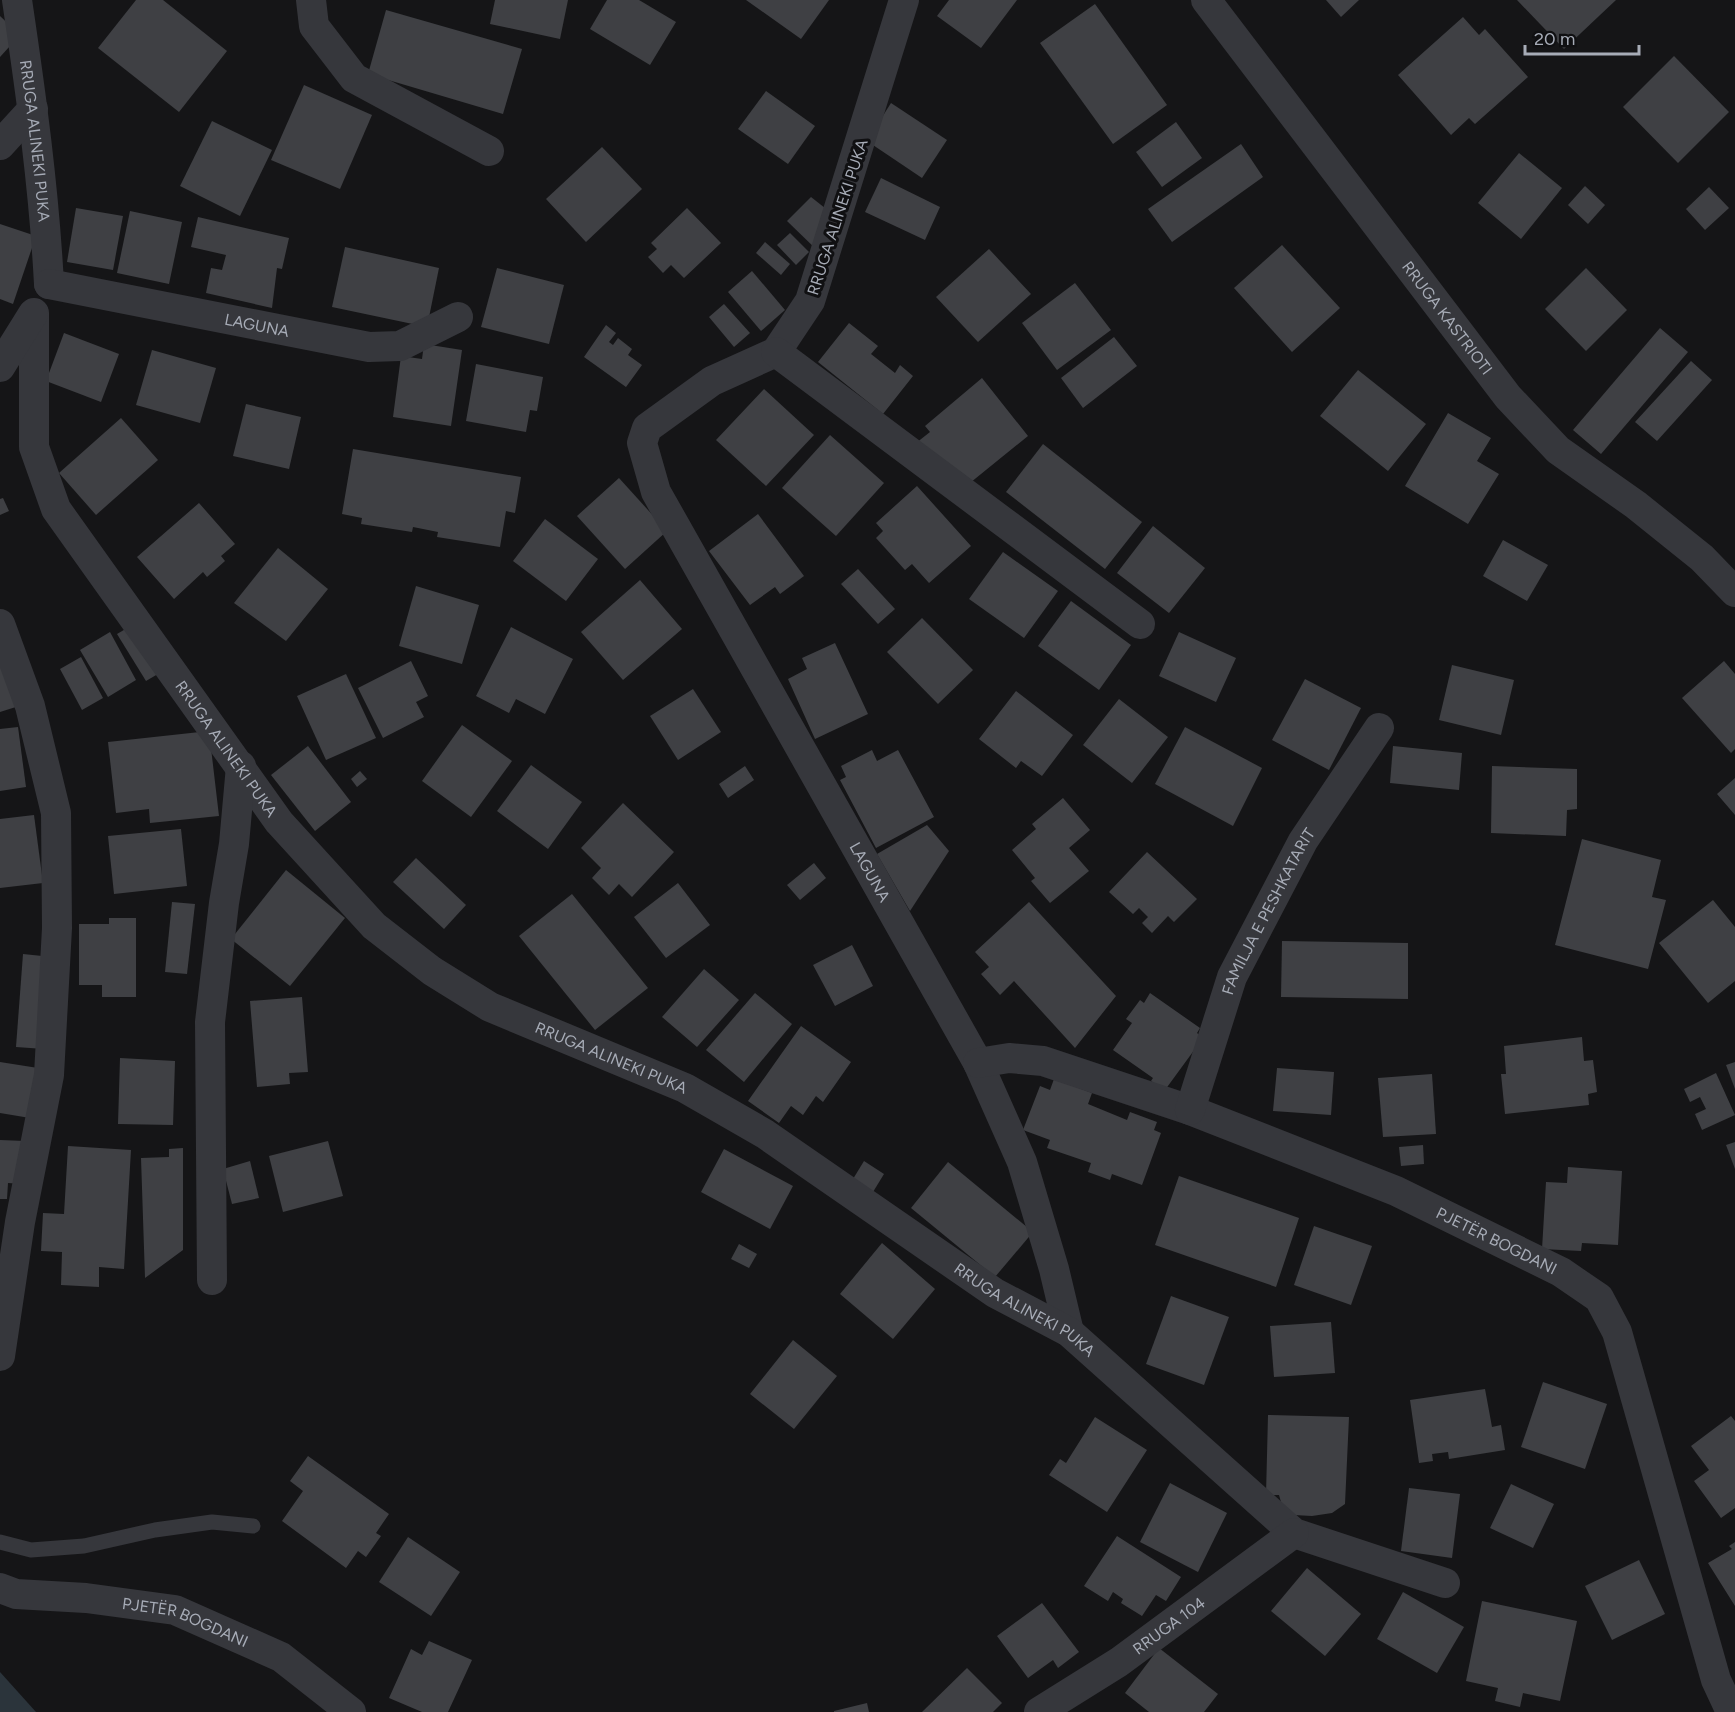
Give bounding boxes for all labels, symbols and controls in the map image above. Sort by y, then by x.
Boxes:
scale bar [1525,18,1639,56]
text: 20 m [1534,28,1575,50]
street label: RRUGA ALINEKI PUKA [16,59,54,223]
street label: RRUGA ALINEKI PUKA [803,137,872,297]
street label: RRUGA KASTRIOTI [1398,257,1496,378]
street label: LAGUNA [223,310,291,341]
street label: RRUGA ALINEKI PUKA [171,677,281,821]
street label: FAMILJA E PESHKATARIT [1218,825,1319,997]
street label: LAGUNA [845,839,894,905]
street label: RRUGA ALINEKI PUKA [532,1018,690,1098]
street label: PJETËR BOGDANI [1433,1203,1560,1279]
street label: RRUGA ALINEKI PUKA [951,1259,1099,1361]
street label: RRUGA 104 [1129,1593,1209,1659]
street label: PJETËR BOGDANI [121,1594,251,1651]

